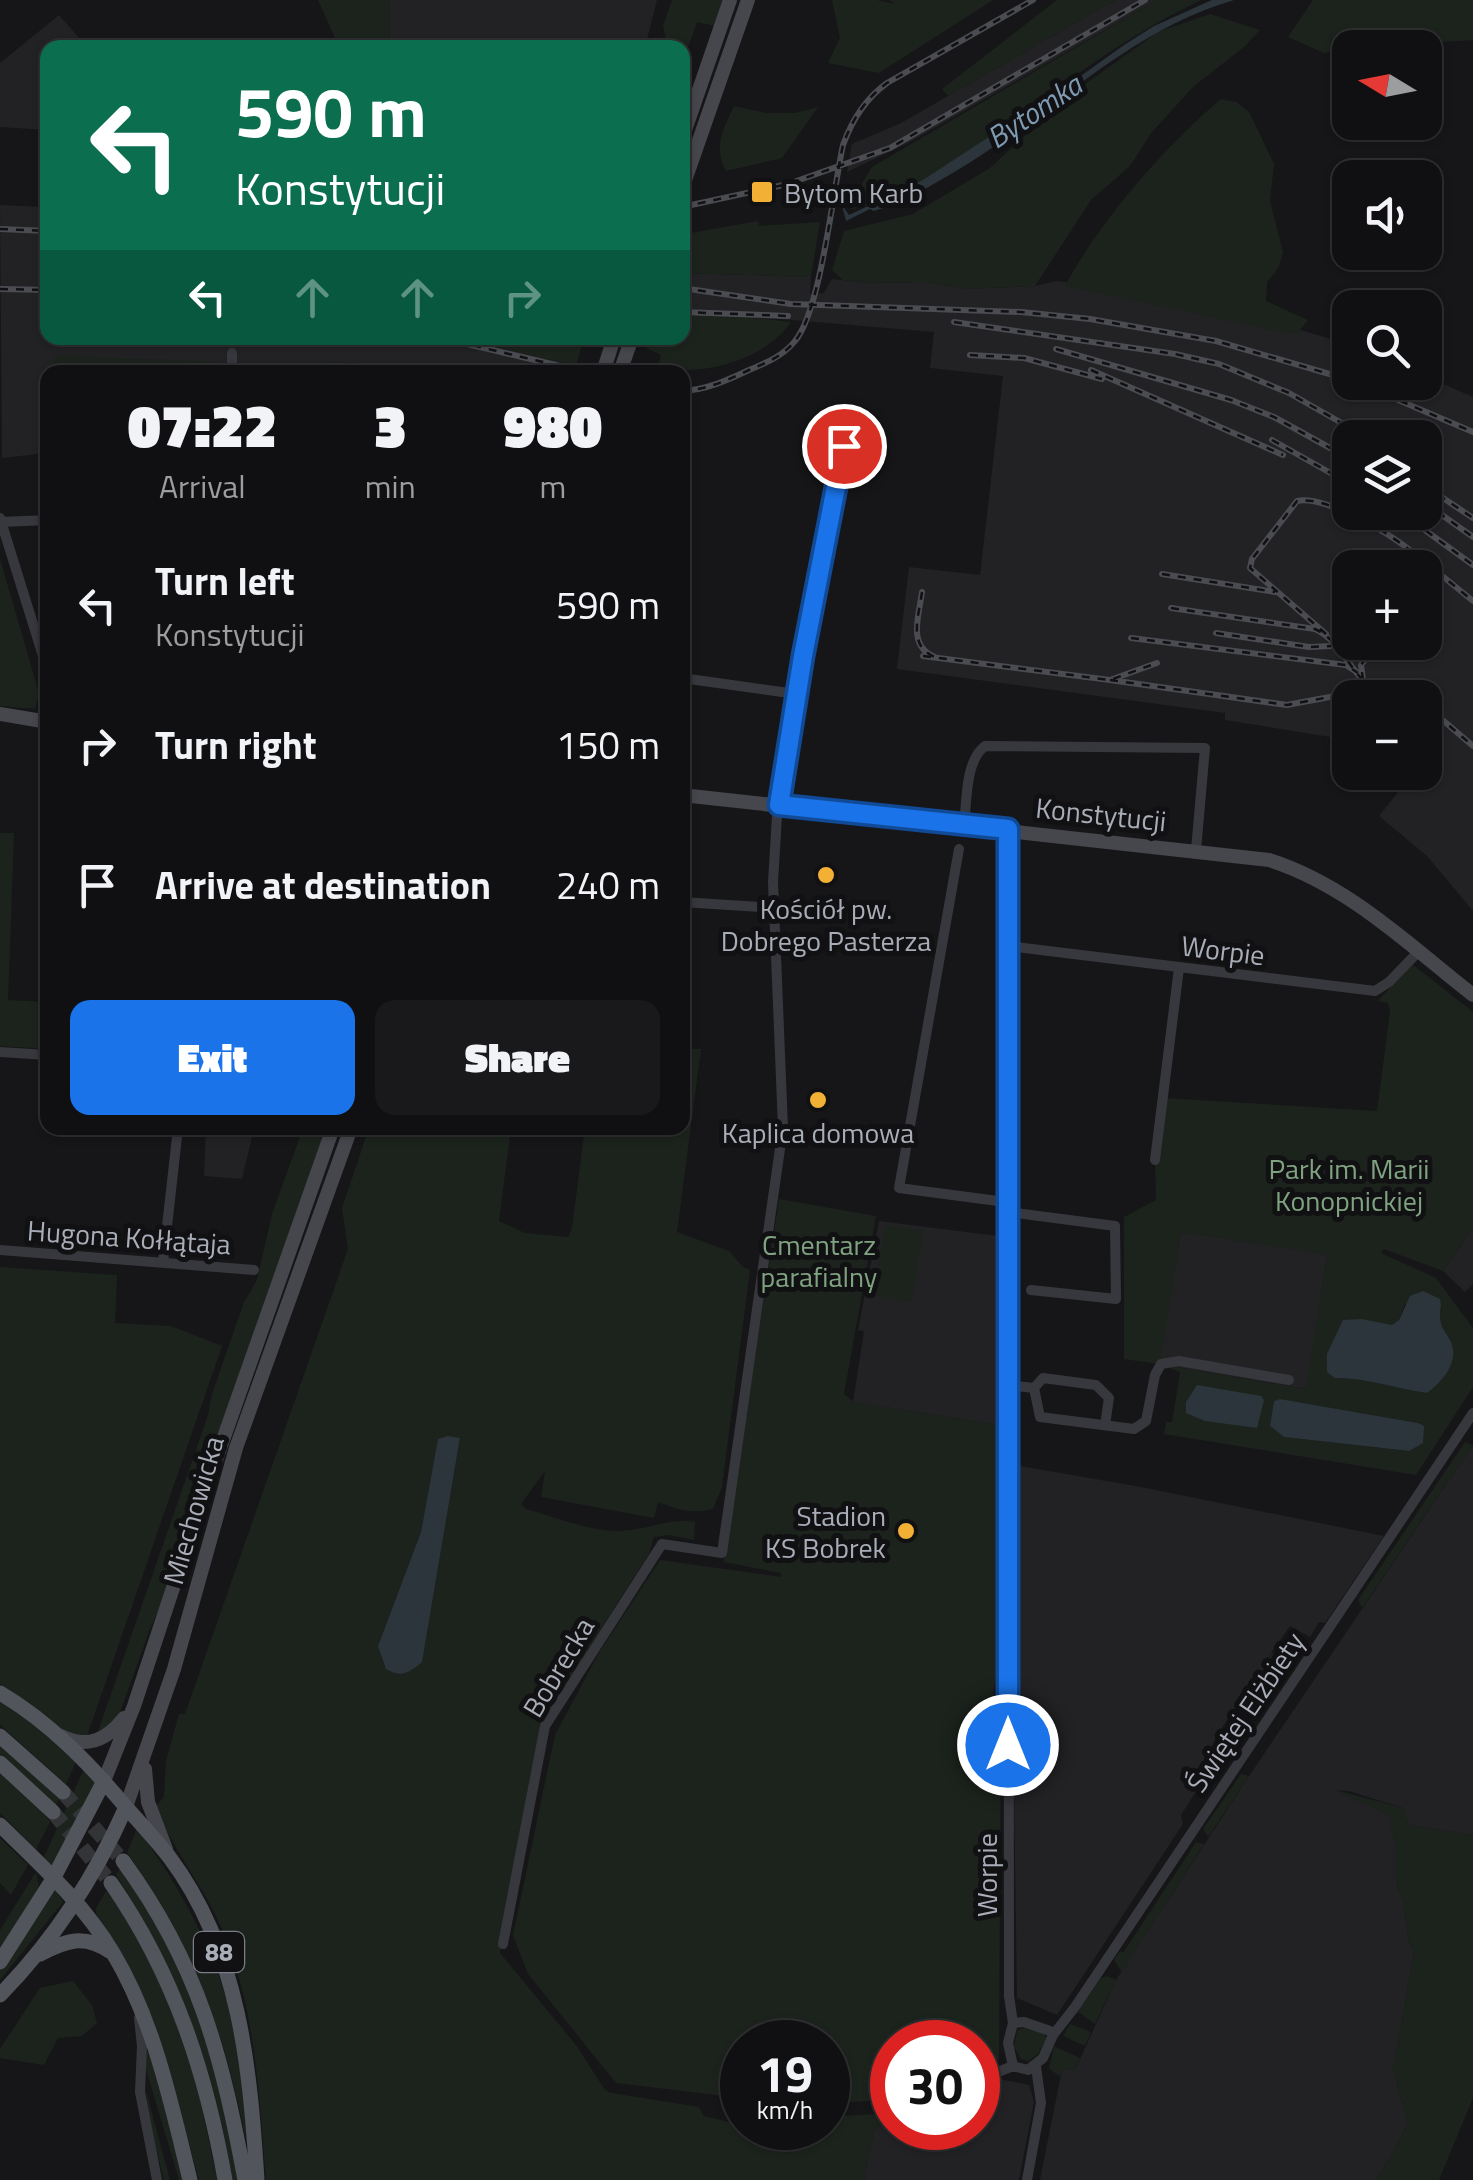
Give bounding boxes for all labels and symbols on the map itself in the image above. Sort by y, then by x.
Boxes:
north arrow [1332,30,1442,140]
water label: Bytomka [977,61,1093,160]
place label: Bytom Karb [784,171,923,214]
marker: Bytom Karb [749,179,775,205]
pin [802,404,887,489]
street label: Konstytucji [1034,786,1168,842]
marker: Kościół pw. Dobrego Pasterza [815,864,837,886]
place label: Kościół pw. Dobrego Pasterza [721,887,931,962]
street label: Worpie [1179,924,1267,976]
marker: Kaplica domowa [807,1089,829,1111]
place label: Kaplica domowa [722,1111,914,1154]
park label: Park im. Marii Konopnickiej [1268,1147,1430,1222]
street label: Hugona Kołłątaja [26,1208,232,1266]
park label: Cmentarz parafialny [761,1223,877,1298]
street label: Miechowicka [151,1431,235,1589]
place label: Stadion KS Bobrek [765,1494,886,1569]
marker: Stadion KS Bobrek [895,1520,917,1542]
street label: Bobrecka [511,1609,605,1725]
street label: Świętej Elżbiety [1175,1623,1315,1801]
position arrow [956,1693,1060,1797]
street label: Worpie [965,1833,1008,1917]
road number: 88 [194,1932,244,1972]
speed limit sign: 30 [870,2020,1000,2150]

